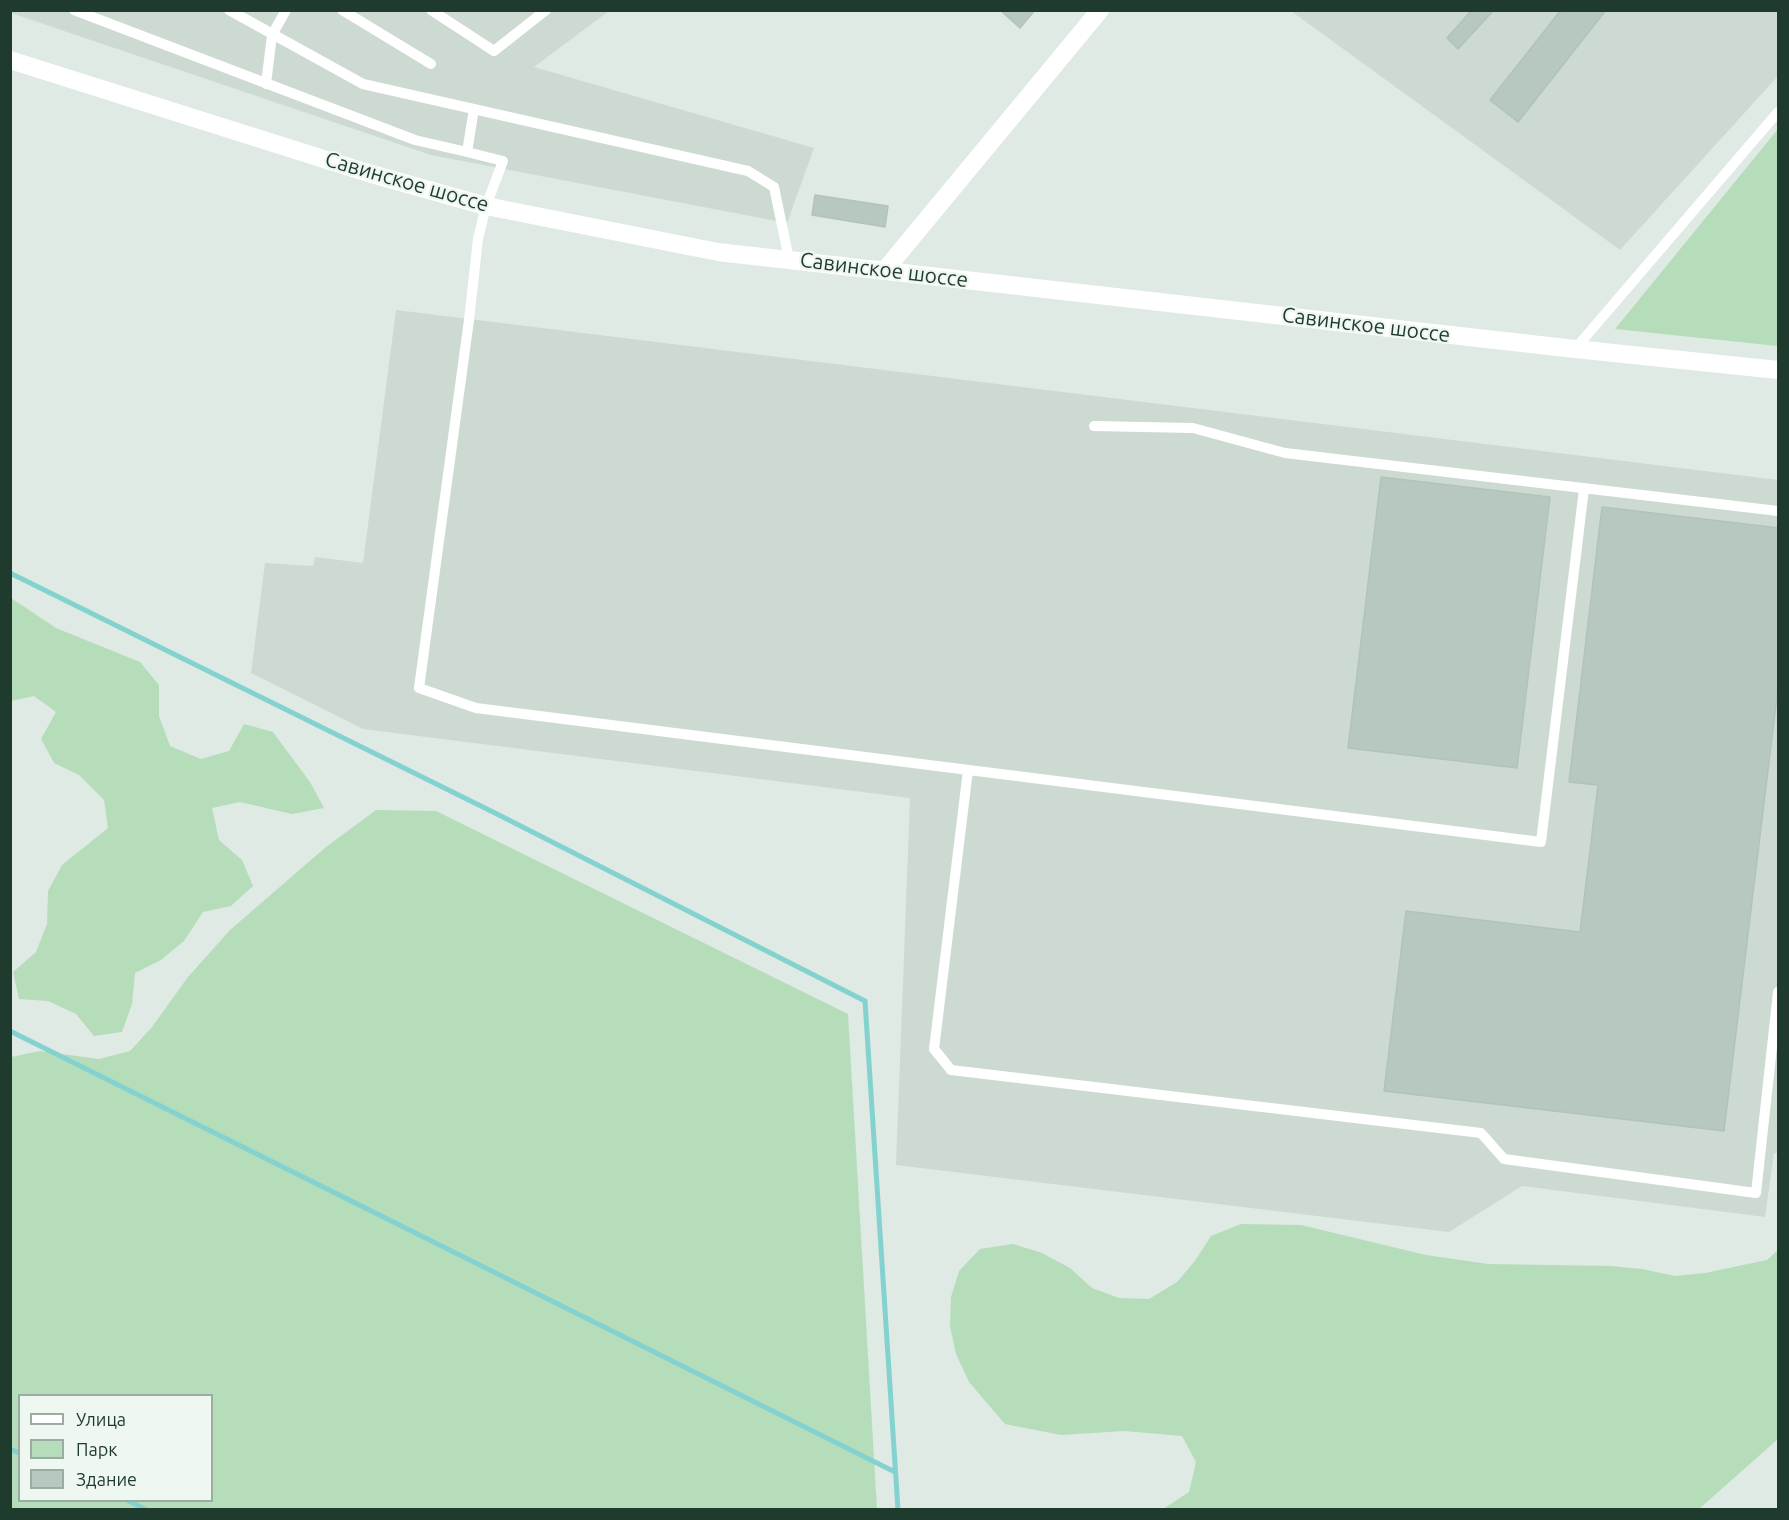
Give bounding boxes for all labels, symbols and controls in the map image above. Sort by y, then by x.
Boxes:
street label: Савинское шоссе [322,147,492,217]
street label: Савинское шоссе [798,247,970,293]
street label: Савинское шоссе [1280,302,1452,348]
legend [18,1394,213,1502]
text: Улица [76,1409,126,1429]
text: Парк [76,1439,117,1459]
text: Здание [76,1469,137,1489]

